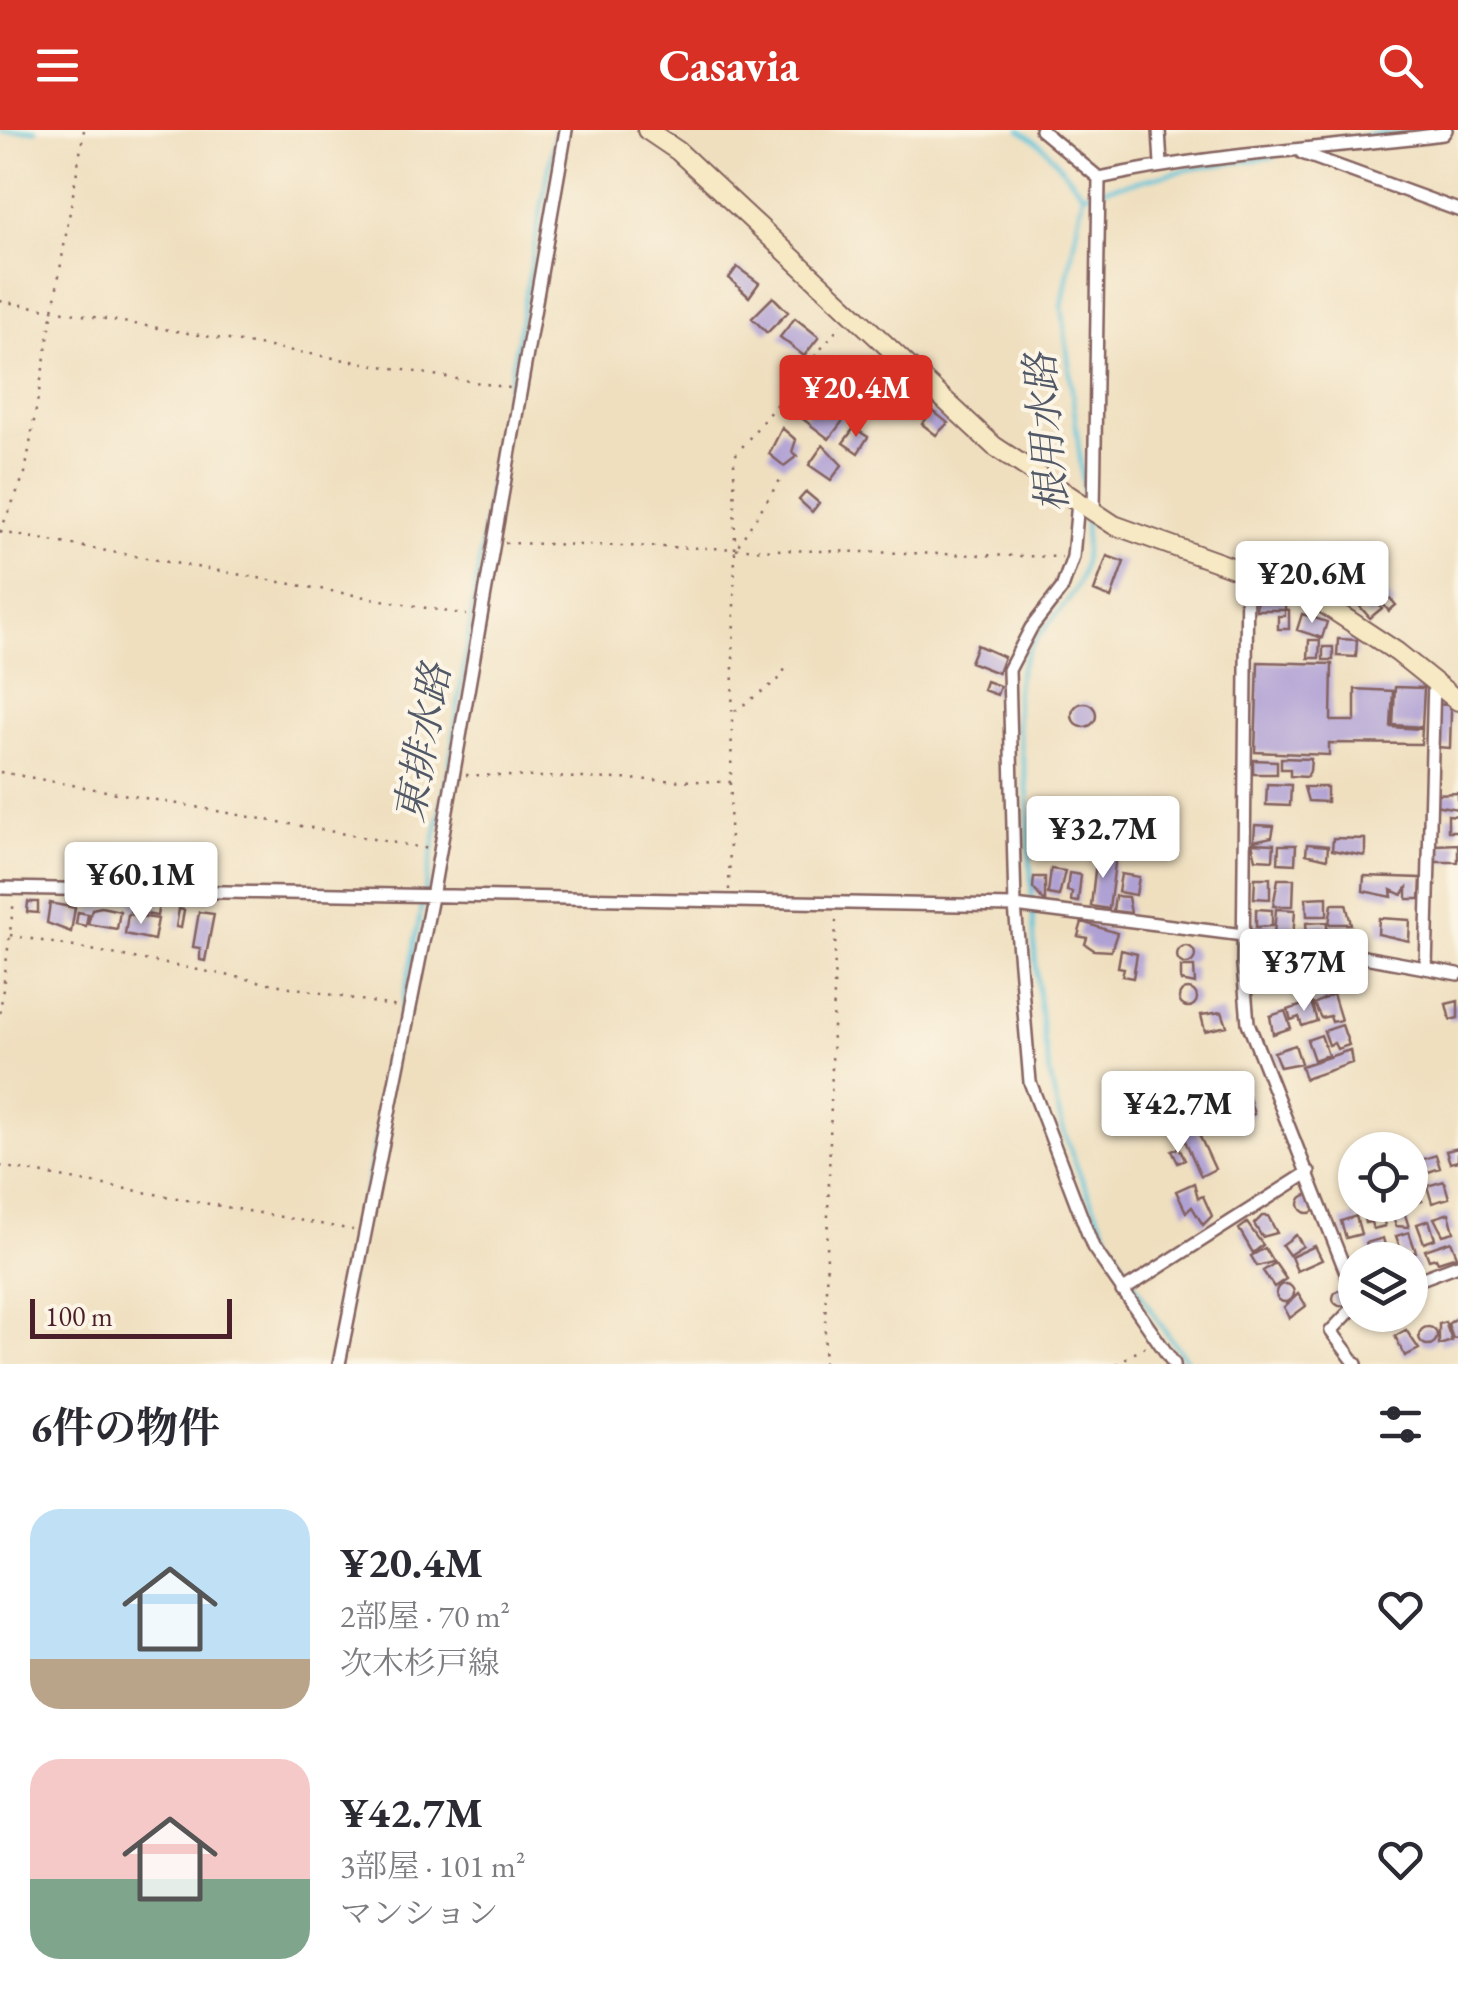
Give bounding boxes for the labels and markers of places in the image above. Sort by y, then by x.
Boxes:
pin: ¥20.4M [775,355,937,440]
pin: ¥20.6M [1231,541,1393,626]
pin: ¥32.7M [1022,796,1184,881]
pin: ¥60.1M [60,842,222,927]
pin: ¥37M [1245,929,1363,1014]
pin: ¥42.7M [1097,1071,1259,1156]

